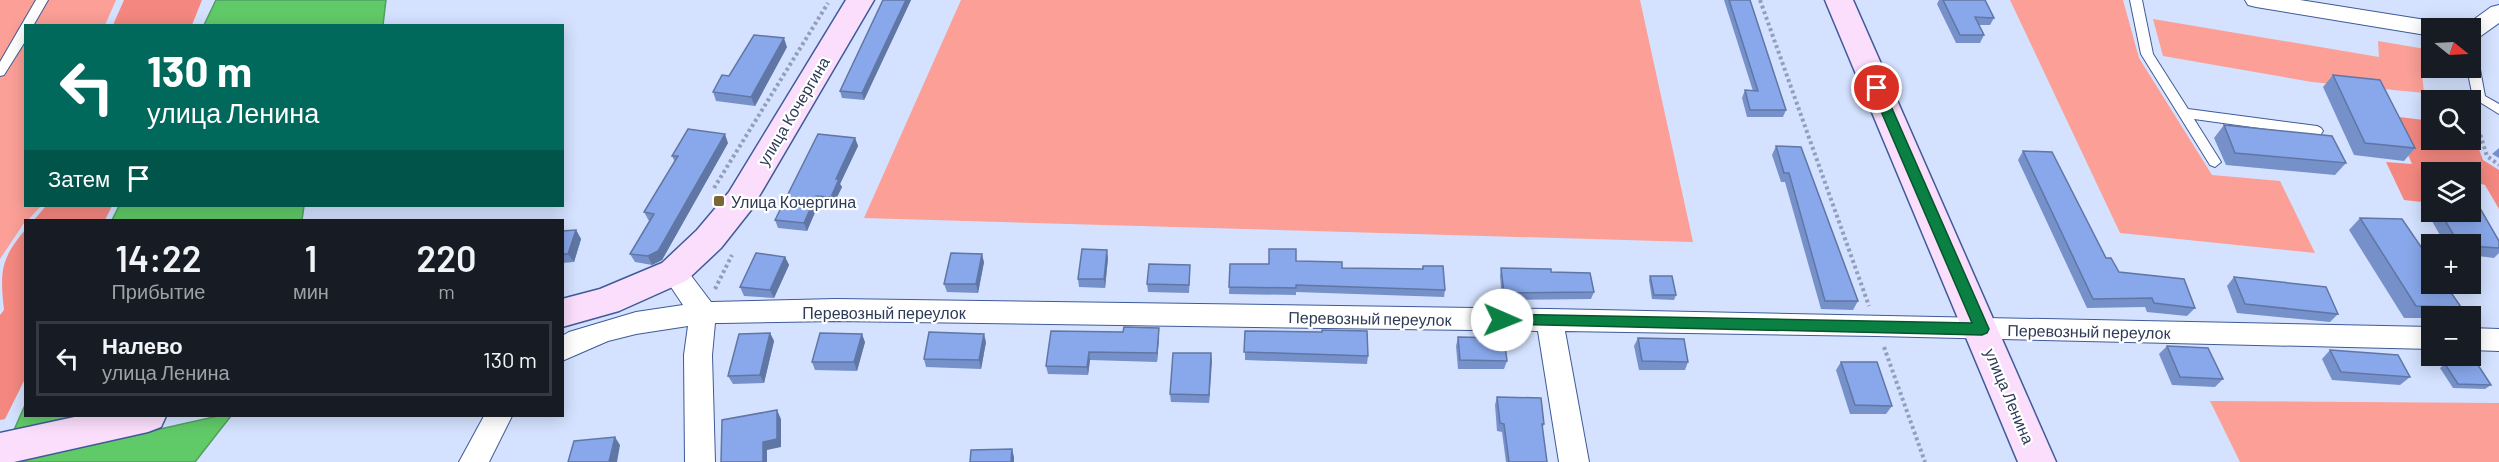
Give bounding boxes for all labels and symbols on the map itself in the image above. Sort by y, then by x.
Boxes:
north arrow [2421,18,2481,78]
street label: улица Кочергина [753,53,833,169]
pin [1851,62,1902,113]
place label: Улица Кочергина [731,192,856,211]
marker: Улица Кочергина [712,194,726,208]
position arrow [1470,288,1534,352]
street label: Перевозный переулок [802,303,967,322]
street label: Перевозный переулок [1288,307,1453,329]
street label: Перевозный переулок [2007,320,2172,342]
street label: улица Ленина [1981,345,2039,447]

